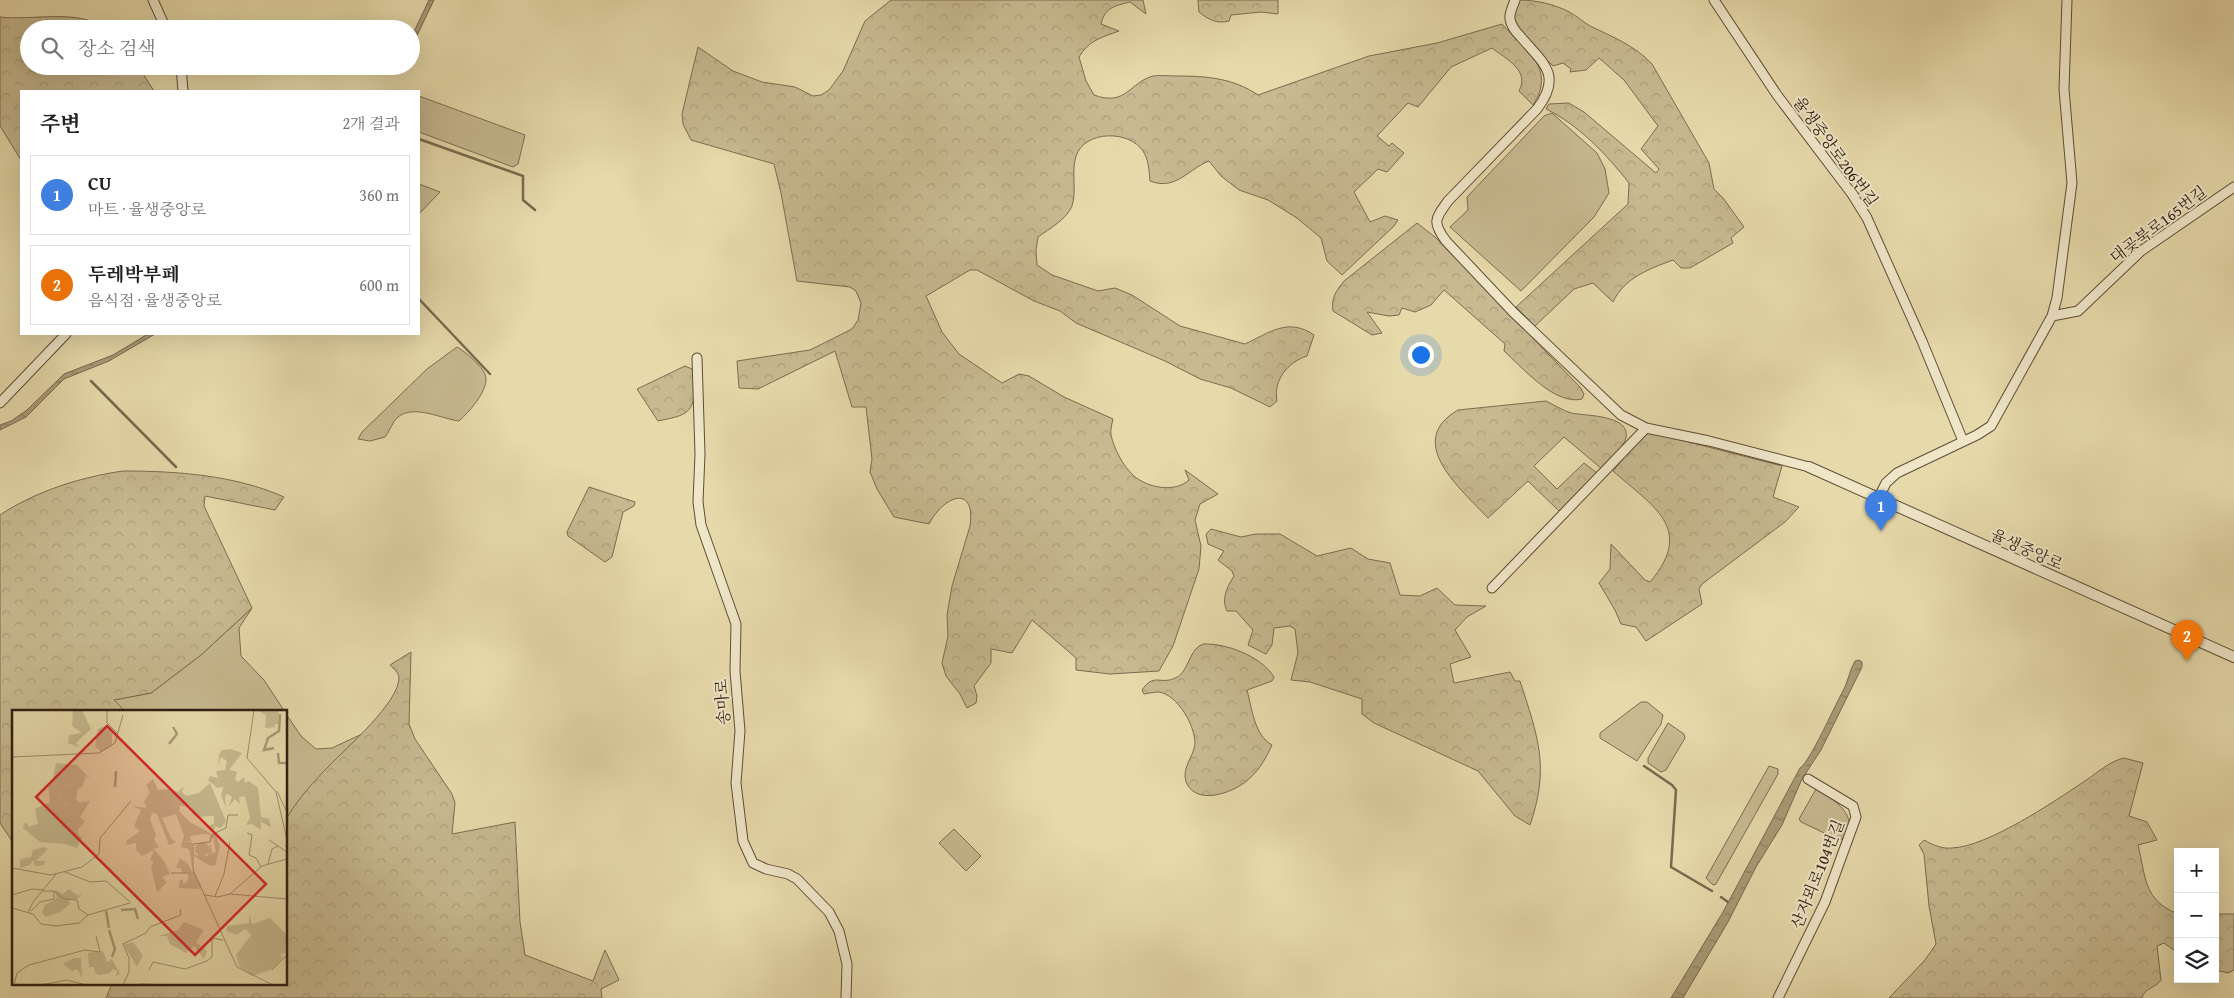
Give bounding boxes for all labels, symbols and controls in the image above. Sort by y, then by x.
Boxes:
search box [20,20,420,75]
icon: search [38,34,66,62]
text: 장소 검색 [78,34,156,62]
street label: 율생중앙로206번길 [1788,91,1884,211]
text: 주변 [40,108,81,139]
text: 2개 결과 [342,111,400,135]
text: CU [88,169,112,197]
street label: 대곶북로165번길 [2105,180,2211,268]
text: 1 [53,183,61,207]
text: 360 m [359,183,399,207]
text: 마트 · 율생중앙로 [88,197,206,221]
text: 두레박부페 [88,260,180,288]
text: 2 [53,273,61,297]
text: 600 m [359,273,399,297]
text: 음식점 · 율생중앙로 [88,288,221,312]
your location [1408,342,1434,368]
pin: 1 [1865,490,1897,531]
street label: 율생중앙로 [1987,522,2068,576]
pin: 2 [2171,620,2203,661]
street label: 송마로 [708,677,736,726]
inset map [12,710,288,986]
street label: 산자뫼로104번길 [1784,816,1850,932]
map controls [2174,848,2219,983]
button: + [2174,848,2219,893]
button: − [2174,893,2219,938]
button: layers [2174,938,2219,983]

